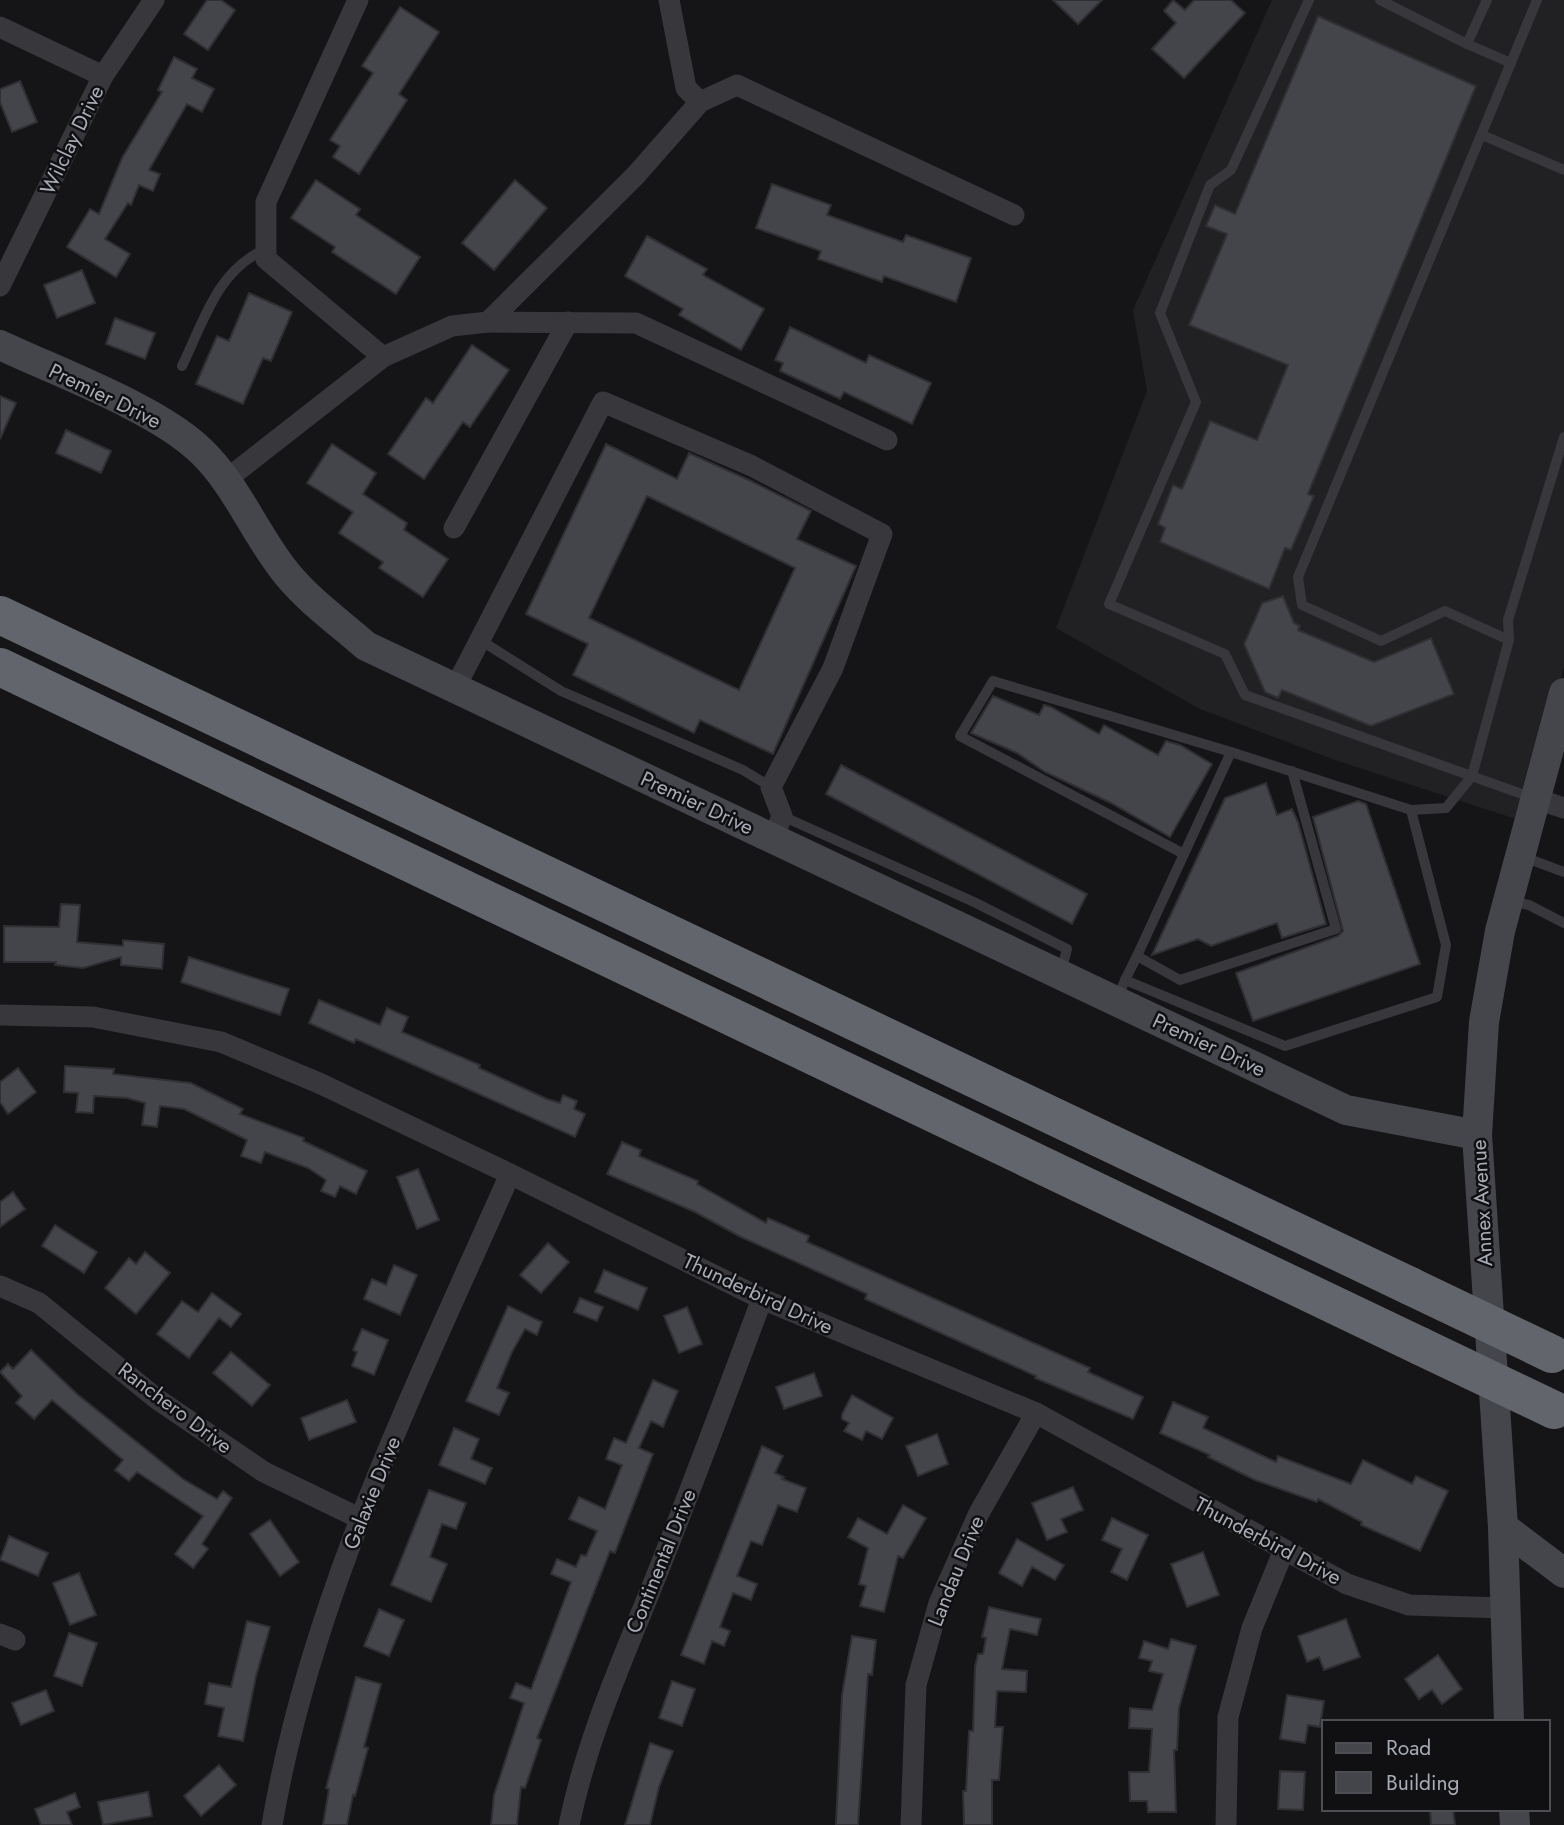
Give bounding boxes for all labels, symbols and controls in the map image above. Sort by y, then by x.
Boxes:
street label: Wilclay Drive [33,80,111,200]
street label: Premier Drive [44,356,166,436]
street label: Premier Drive [636,764,759,842]
street label: Premier Drive [1148,1006,1271,1084]
street label: Annex Avenue [1464,1139,1500,1267]
street label: Thunderbird Drive [678,1246,838,1342]
street label: Ranchero Drive [112,1355,239,1461]
street label: Galaxie Drive [336,1432,408,1554]
street label: Continental Drive [618,1484,704,1638]
street label: Thunderbird Drive [1189,1490,1347,1592]
street label: Landau Drive [920,1511,992,1631]
legend [1322,1720,1550,1811]
text: Road [1386,1733,1431,1763]
text: Building [1386,1768,1459,1798]

